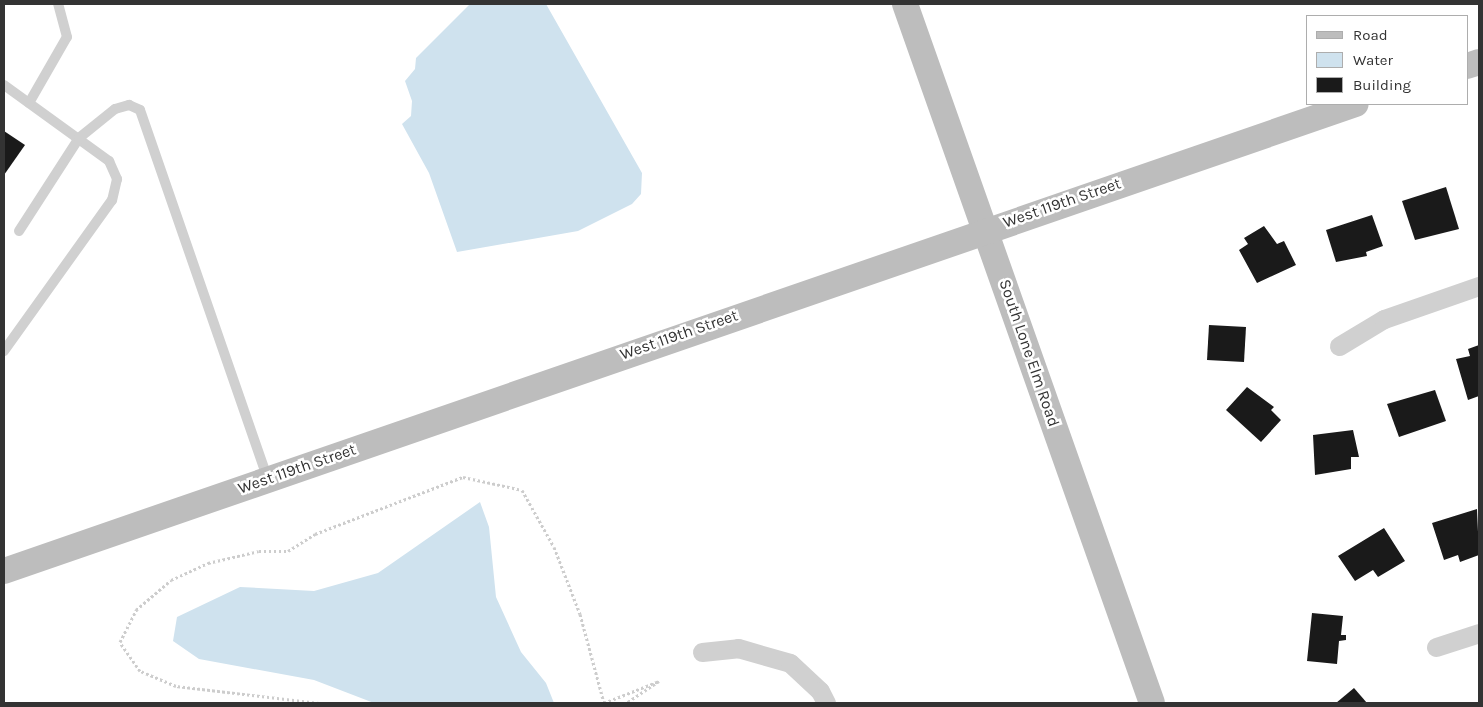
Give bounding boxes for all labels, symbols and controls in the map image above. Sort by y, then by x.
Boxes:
legend [1306,15,1468,105]
text: Road [1353,26,1388,44]
text: Water [1353,51,1393,69]
text: Building [1353,76,1411,94]
street label: West 119th Street [1000,174,1124,232]
street label: South Lone Elm Road [995,277,1063,429]
street label: West 119th Street [617,306,741,364]
street label: West 119th Street [235,440,359,498]

